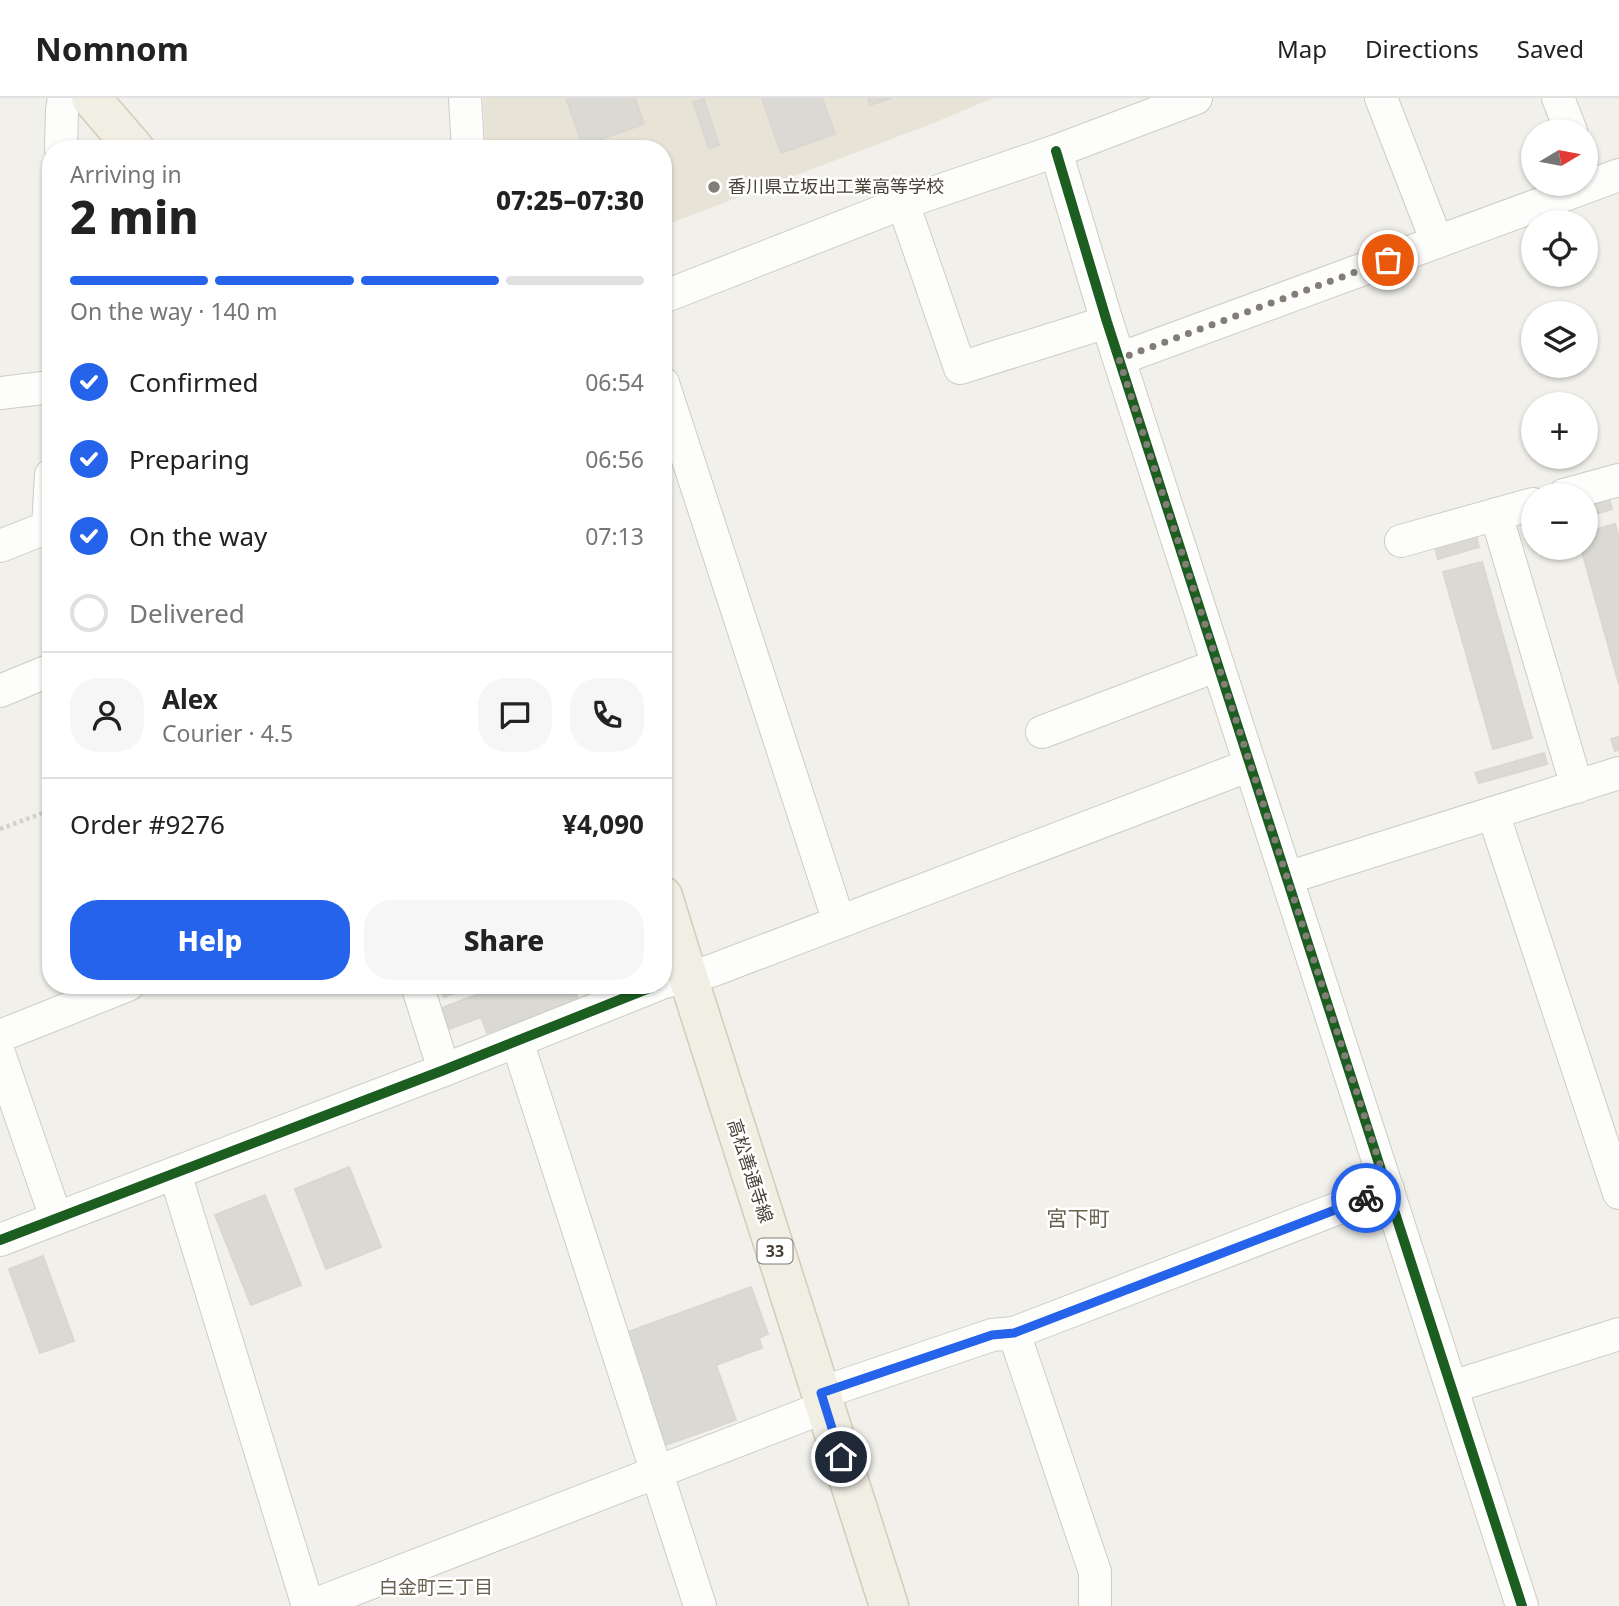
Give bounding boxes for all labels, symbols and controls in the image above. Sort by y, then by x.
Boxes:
text: Nomnom [35,26,189,71]
text: Map [1277,32,1327,65]
text: Directions [1365,32,1479,65]
text: Saved [1517,32,1584,65]
north arrow [1521,119,1598,196]
map controls [1521,119,1598,560]
text: Arriving in [70,158,182,190]
place label: 香川県立坂出工業高等学校 [728,174,944,198]
marker: 香川県立坂出工業高等学校 [706,179,722,195]
text: 07:25–07:30 [496,182,644,218]
text: 2 min [70,185,199,247]
button: locate [1521,210,1598,287]
pin [1358,230,1418,290]
icon: bag [1369,241,1407,279]
text: On the way · 140 m [70,295,277,327]
button: layers [1521,301,1598,378]
icon: check [70,363,108,401]
text: Confirmed [129,364,259,400]
text: 06:54 [585,366,644,398]
button: + [1521,392,1598,469]
icon: check [70,440,108,478]
text: Preparing [129,441,250,477]
text: 06:56 [585,443,644,475]
button: − [1521,483,1598,560]
icon: check [70,517,108,555]
text: On the way [129,518,267,554]
text: 07:13 [585,520,644,552]
text: Delivered [129,595,245,631]
button: person [70,678,144,752]
button: chat [478,678,552,752]
button: phone [570,678,644,752]
text: Alex [162,681,218,717]
text: Courier · 4.5 [162,717,293,749]
text: Order #9276 [70,806,225,842]
text: ¥4,090 [562,806,644,842]
button: Help [70,900,350,980]
button: Share [364,900,644,980]
street label: 高松善通寺線 [723,1116,779,1226]
courier [1331,1163,1401,1233]
icon: bike [1347,1179,1385,1217]
district label: 宮下町 [1047,1204,1110,1232]
road number: 33 [758,1238,792,1264]
pin [811,1427,871,1487]
icon: home [822,1438,860,1476]
district label: 白金町三丁目 [379,1574,493,1600]

